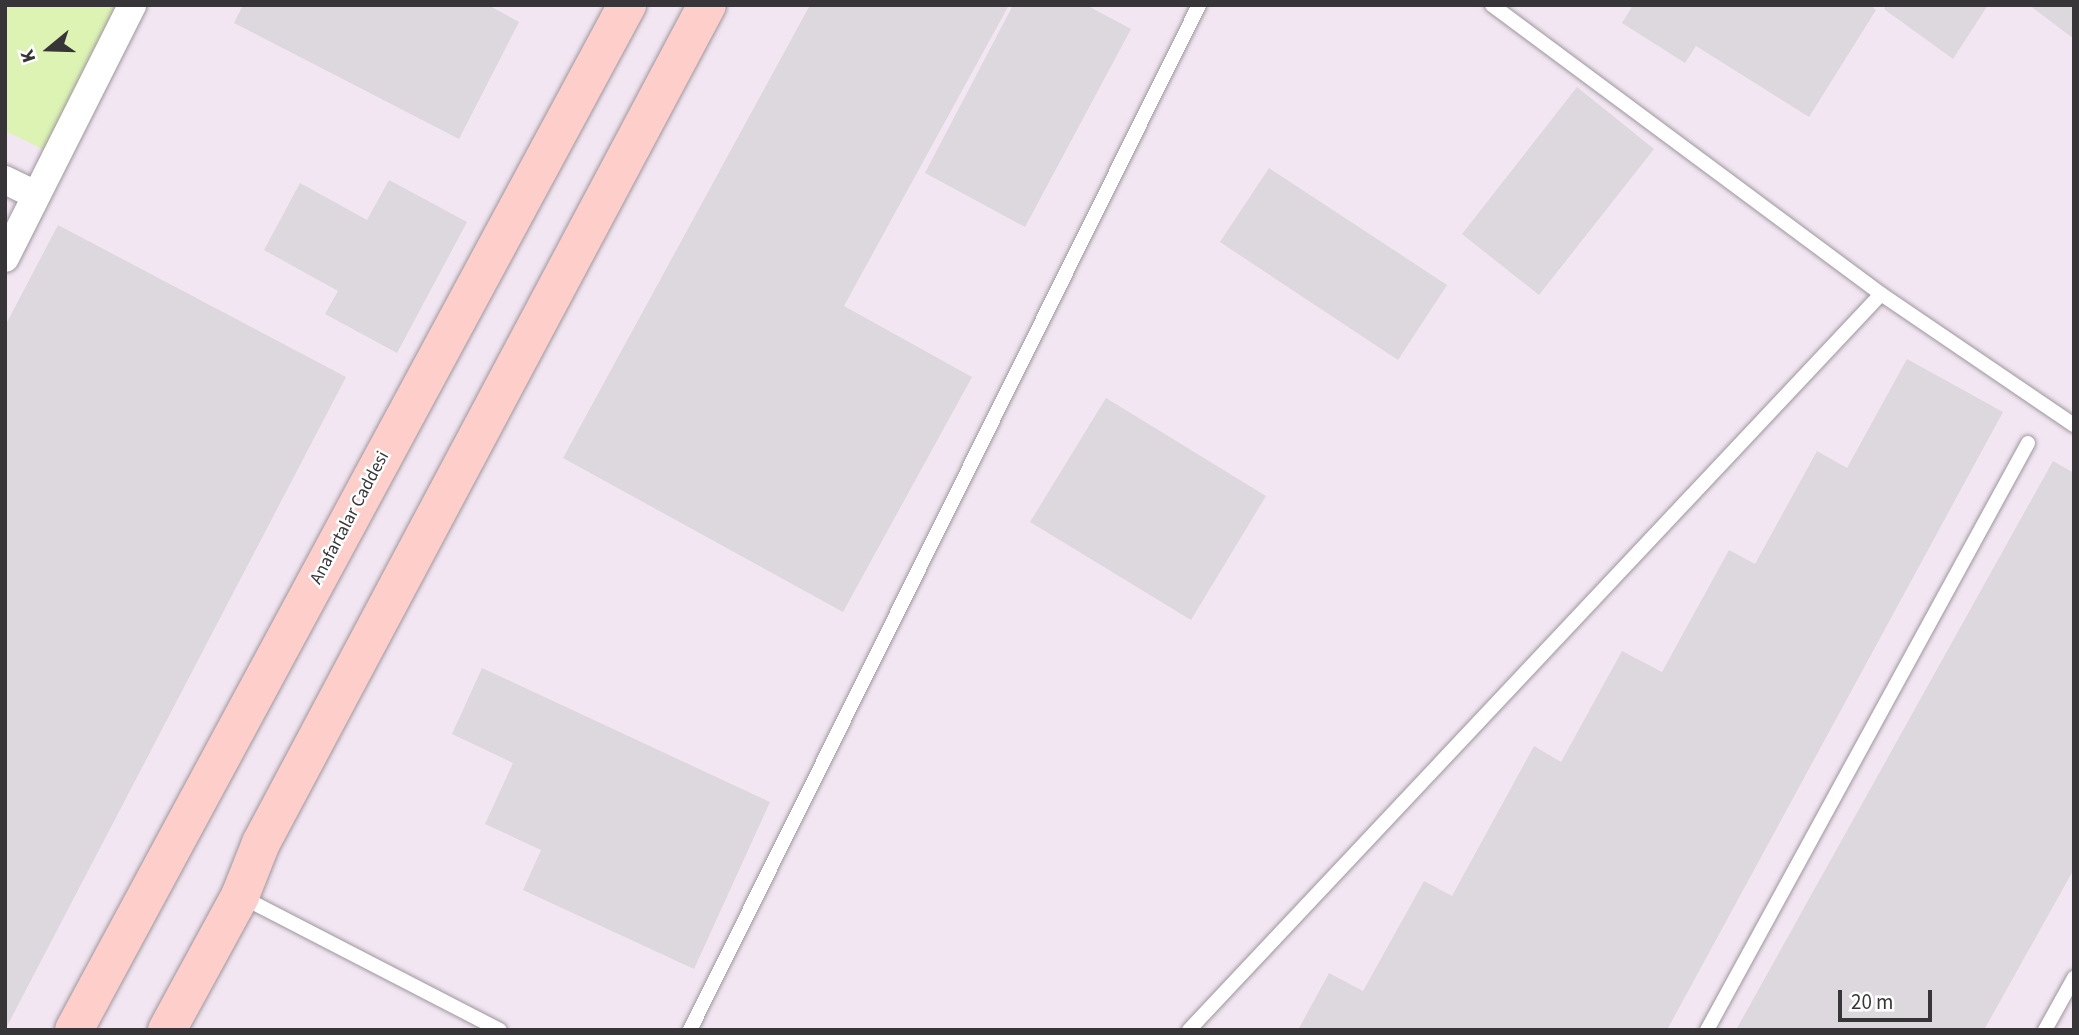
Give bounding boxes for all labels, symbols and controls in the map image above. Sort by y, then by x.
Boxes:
north arrow [14,14,84,84]
text: K [14,46,43,66]
street label: Anafartalar Caddesi [306,448,394,588]
scale bar [1841,976,1936,1020]
text: 20 m [1851,987,1893,1017]

